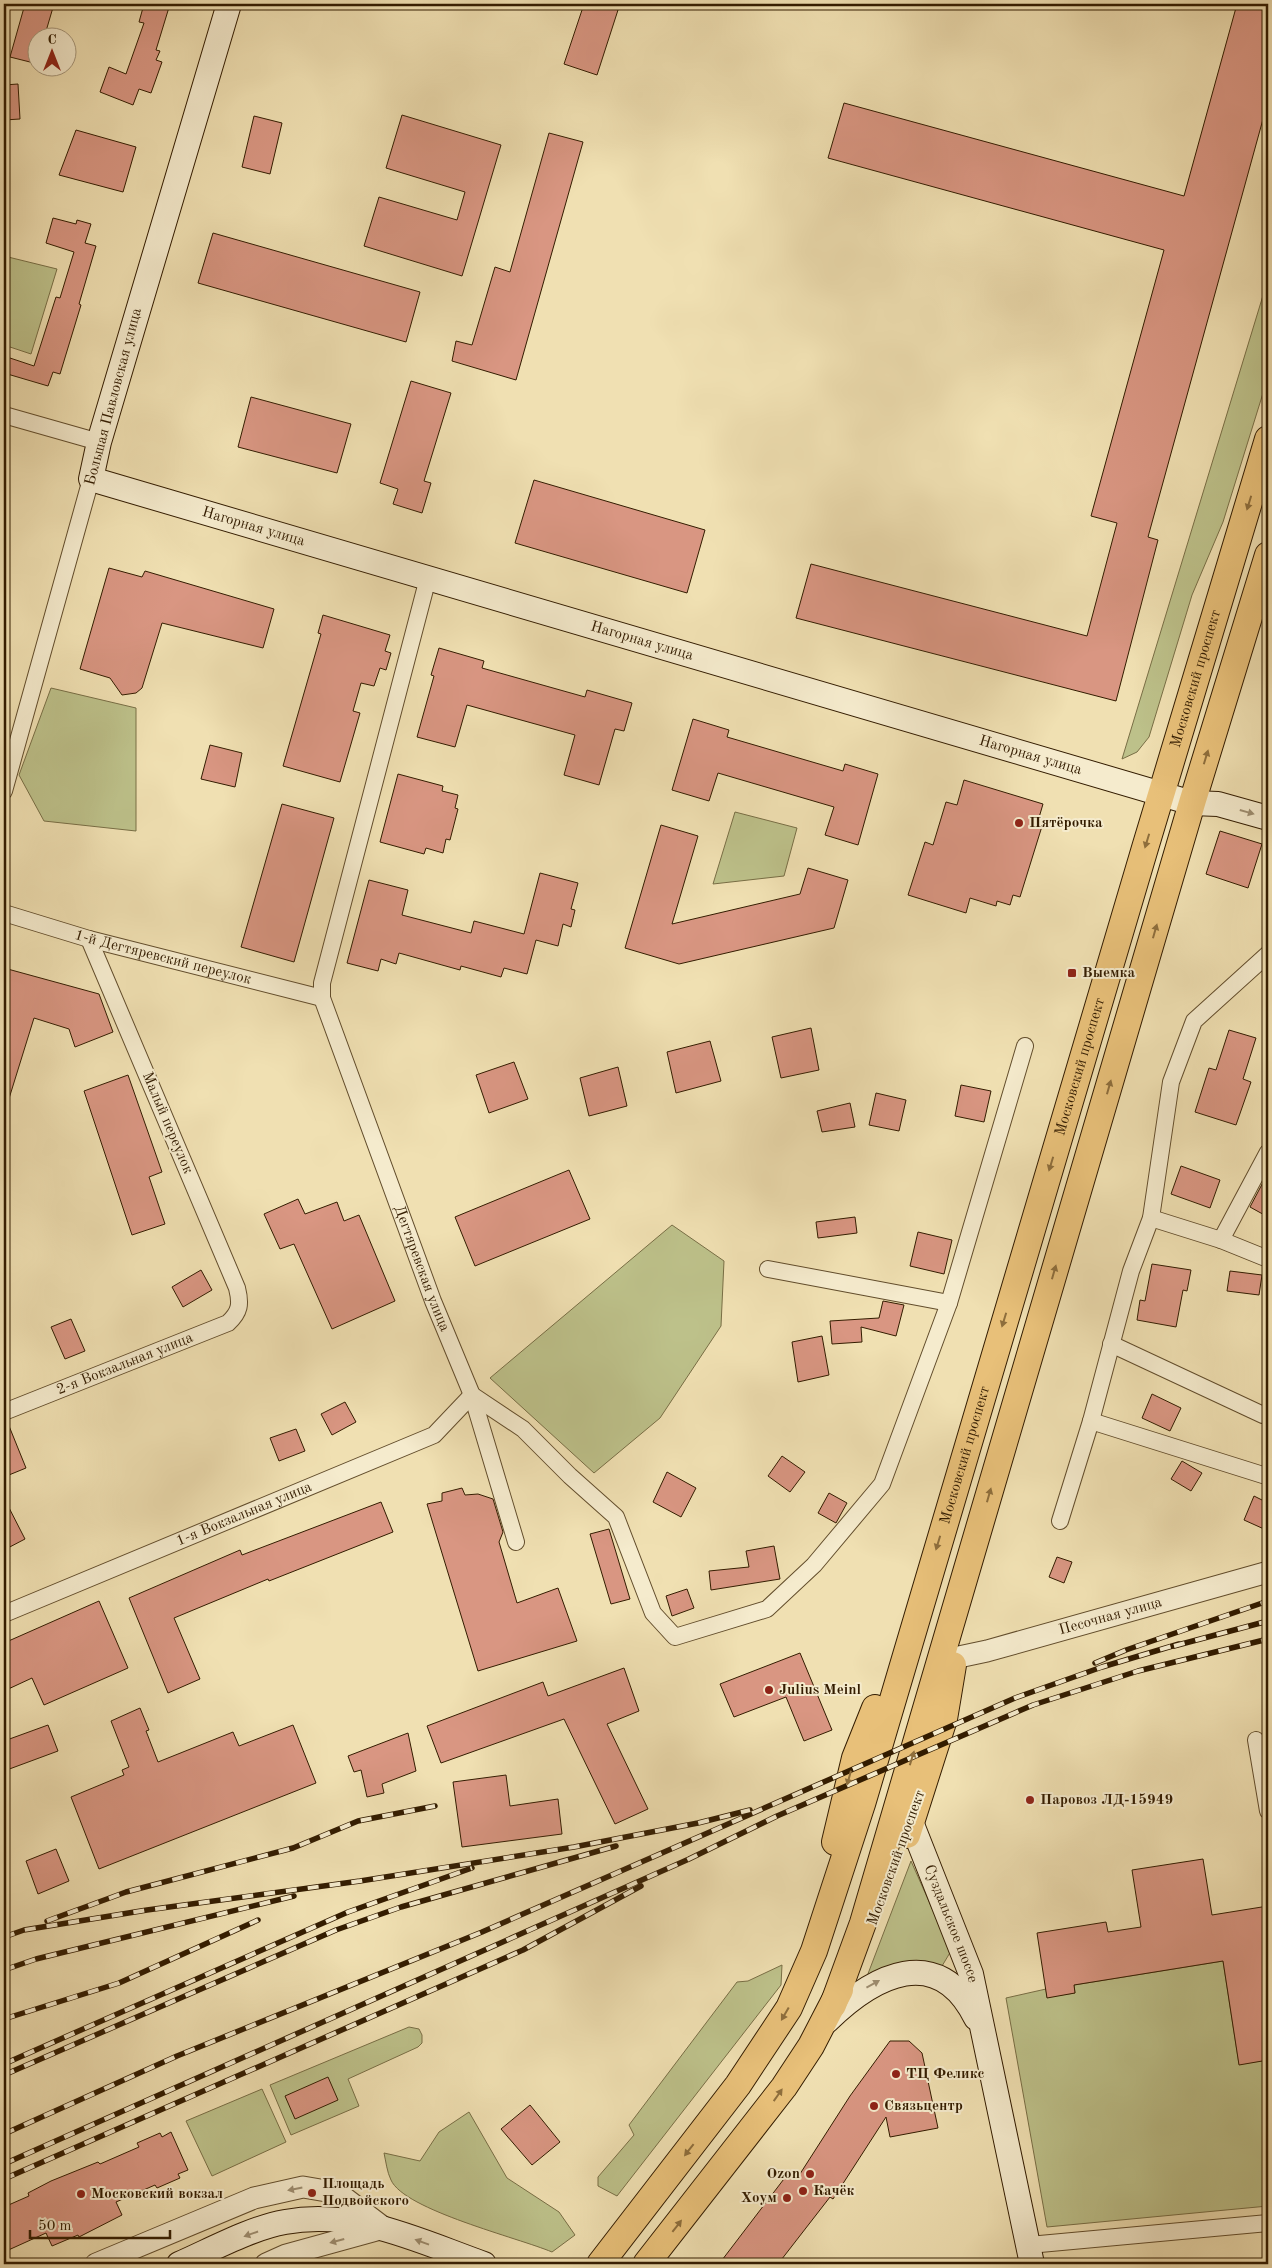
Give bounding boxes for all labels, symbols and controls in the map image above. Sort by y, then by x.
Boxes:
north arrow [28,28,78,78]
text: С [47,33,57,47]
street label: Большая Павловская улица [83,306,145,487]
one-way arrow [1245,495,1253,510]
street label: Нагорная улица [200,505,307,549]
street label: Московский проспект [1168,608,1224,749]
street label: Нагорная улица [589,619,696,663]
street label: Нагорная улица [977,733,1084,778]
one-way arrow [1203,749,1211,764]
one-way arrow [1240,808,1255,816]
place label: Пятёрочка [1029,816,1103,831]
marker: Пятёрочка [1013,817,1025,829]
one-way arrow [1142,833,1150,848]
one-way arrow [1152,923,1160,938]
street label: 1-й Дегтяревский переулок [73,927,253,987]
place label: Выемка [1082,966,1135,981]
marker: Выемка [1066,967,1078,979]
street label: Московский проспект [1053,996,1108,1138]
street label: Малый переулок [139,1070,195,1177]
one-way arrow [1105,1079,1113,1094]
one-way arrow [1046,1157,1054,1172]
street label: Дегтяревская улица [391,1204,453,1334]
one-way arrow [1051,1264,1059,1279]
one-way arrow [1000,1313,1008,1328]
street label: 2-я Вокзальная улица [54,1330,196,1398]
street label: Московский проспект [938,1385,993,1526]
street label: 1-я Вокзальная улица [174,1479,315,1549]
one-way arrow [985,1487,993,1502]
one-way arrow [934,1536,942,1551]
street label: Песочная улица [1057,1595,1164,1638]
place label: Julius Meinl [779,1683,862,1698]
marker: Julius Meinl [763,1684,775,1696]
one-way arrow [908,1750,916,1765]
one-way arrow [845,1771,853,1786]
street label: Московский проспект [866,1788,928,1928]
place label: Паровоз ЛД-15949 [1040,1793,1173,1808]
marker: Паровоз ЛД-15949 [1024,1794,1036,1806]
street label: Суздальское шоссе [921,1863,980,1984]
one-way arrow [866,1980,881,1988]
one-way arrow [781,2007,790,2021]
place label: ТЦ Феликс [906,2067,985,2082]
marker: ТЦ Феликс [890,2068,902,2080]
one-way arrow [773,2088,783,2102]
place label: Связьцентр [884,2099,963,2114]
marker: Связьцентр [868,2100,880,2112]
one-way arrow [683,2143,694,2156]
place label: Ozon [767,2167,800,2182]
marker: Ozon [804,2168,816,2180]
place label: Площадь Подвойского [322,2177,409,2209]
place label: Качёк [813,2184,855,2199]
one-way arrow [287,2185,303,2193]
marker: Качёк [797,2185,809,2197]
place label: Московский вокзал [91,2187,223,2202]
marker: Площадь Подвойского [306,2187,318,2199]
marker: Московский вокзал [75,2188,87,2200]
place label: Хоум [741,2191,777,2206]
marker: Хоум [781,2192,793,2204]
scale bar [30,2208,170,2240]
text: 50 m [38,2219,72,2234]
one-way arrow [671,2220,682,2233]
one-way arrow [243,2230,258,2238]
one-way arrow [329,2237,344,2245]
one-way arrow [414,2238,429,2246]

